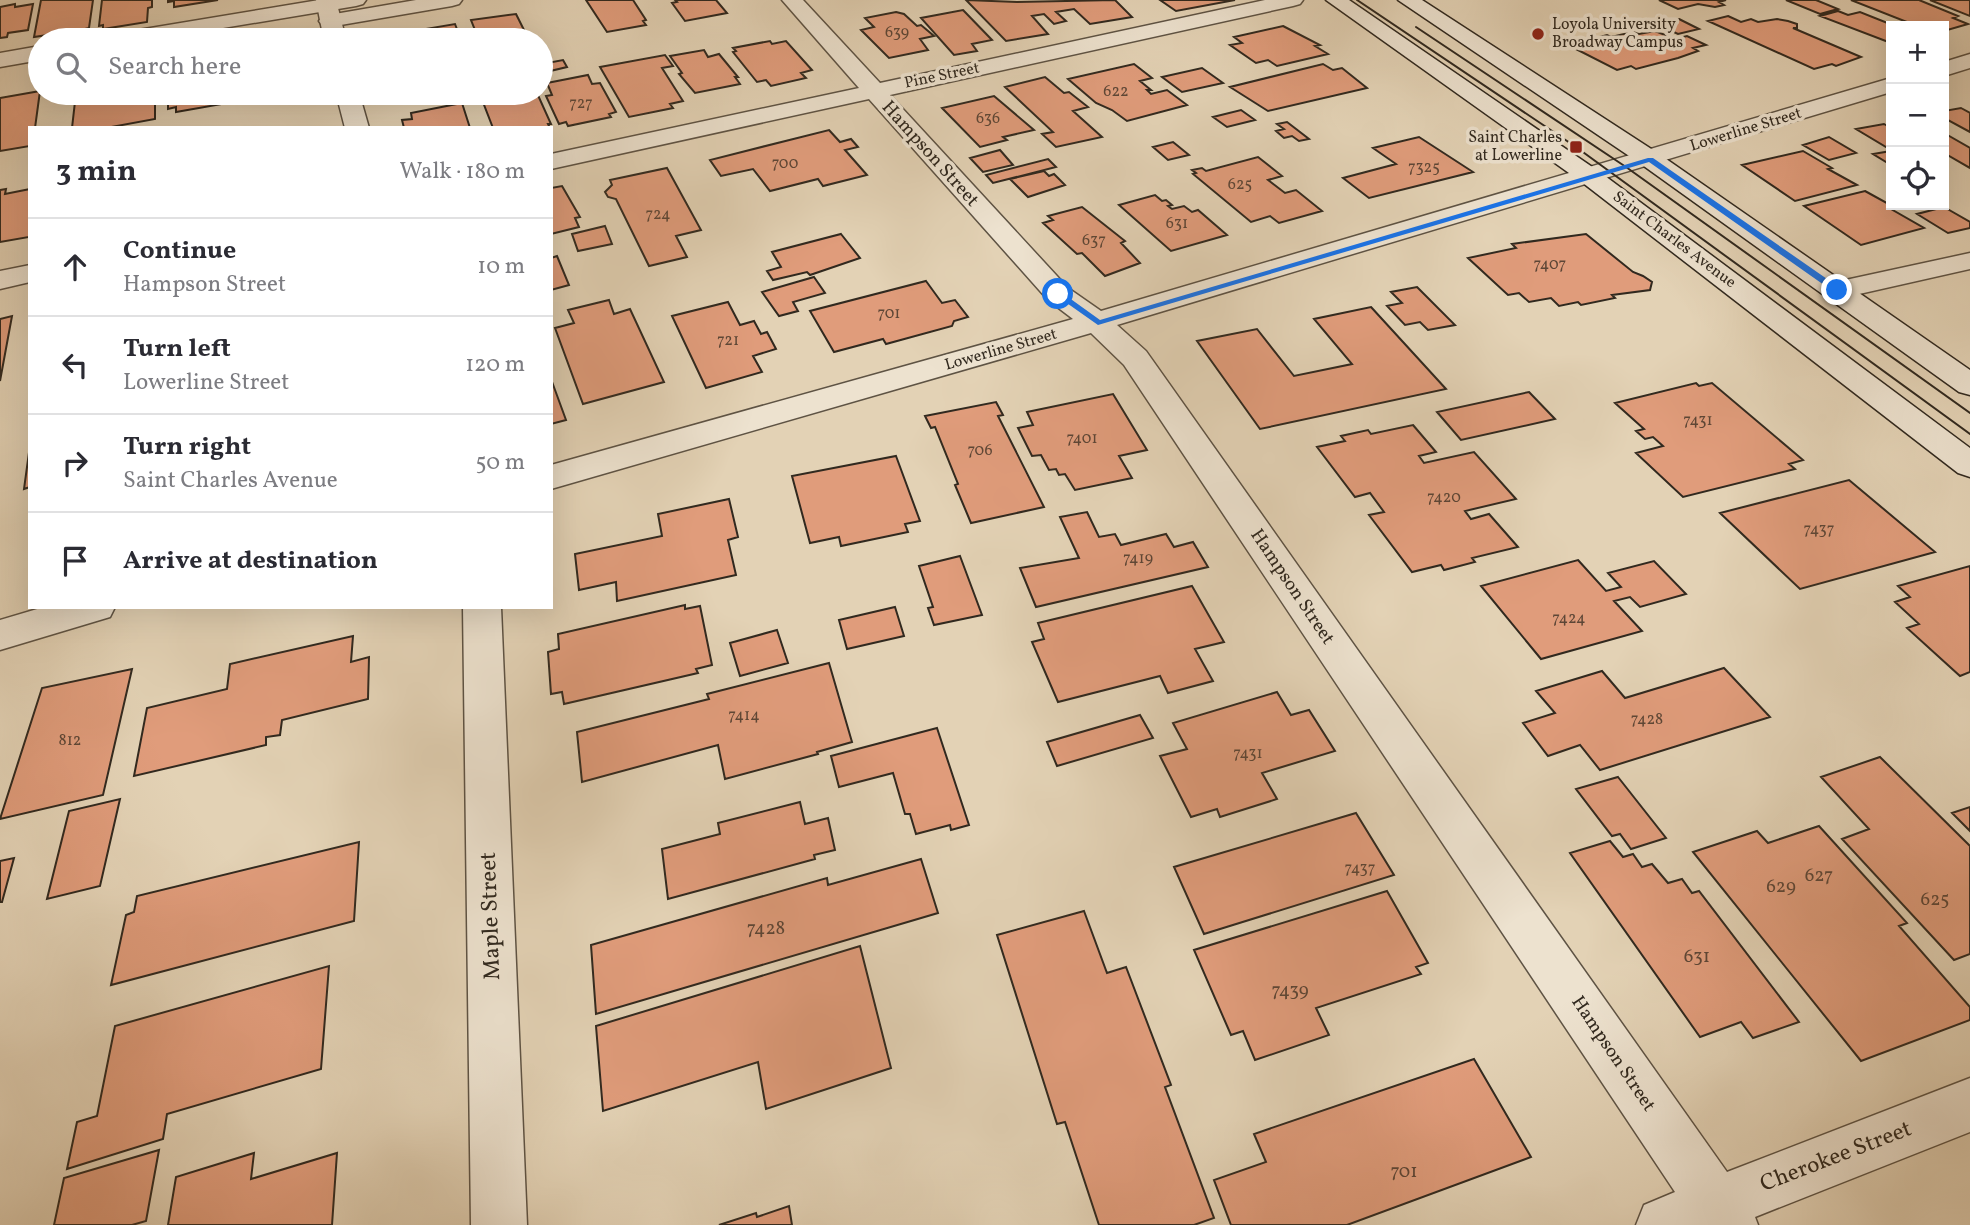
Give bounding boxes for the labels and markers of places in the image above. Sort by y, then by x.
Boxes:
place label: Loyola University Broadway Campus [1552,14,1683,54]
marker: Loyola University Broadway Campus [1530,26,1546,42]
place label: Saint Charles at Lowerline [1468,127,1562,167]
marker: Saint Charles at Lowerline [1568,139,1584,155]

